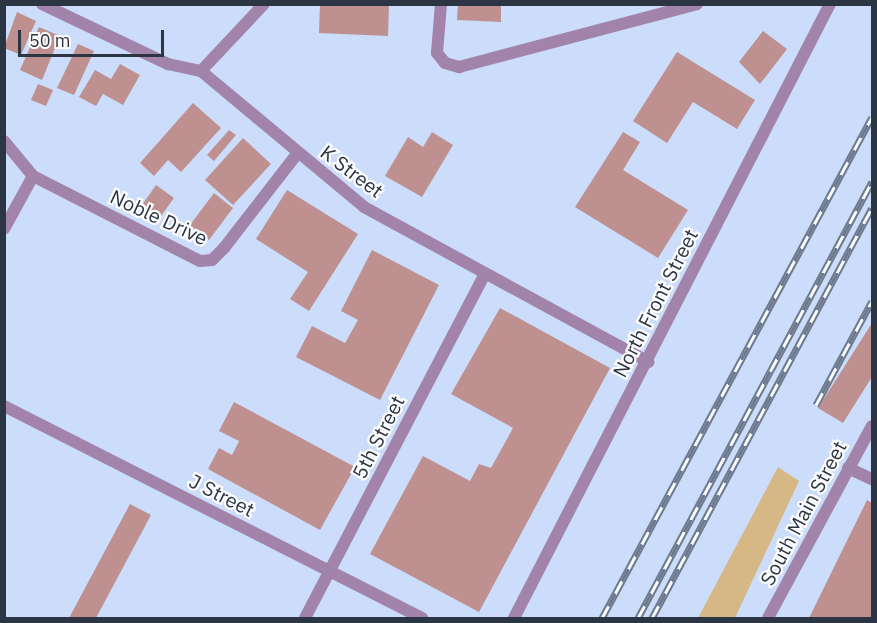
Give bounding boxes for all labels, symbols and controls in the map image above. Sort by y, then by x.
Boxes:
scale bar [21,18,166,56]
text: 50 m [29,29,71,52]
street label: K Street [316,140,388,202]
street label: Noble Drive [107,184,211,250]
street label: North Front Street [607,225,703,381]
street label: 5th Street [347,391,409,483]
street label: South Main Street [755,437,851,589]
street label: J Street [185,468,259,522]

